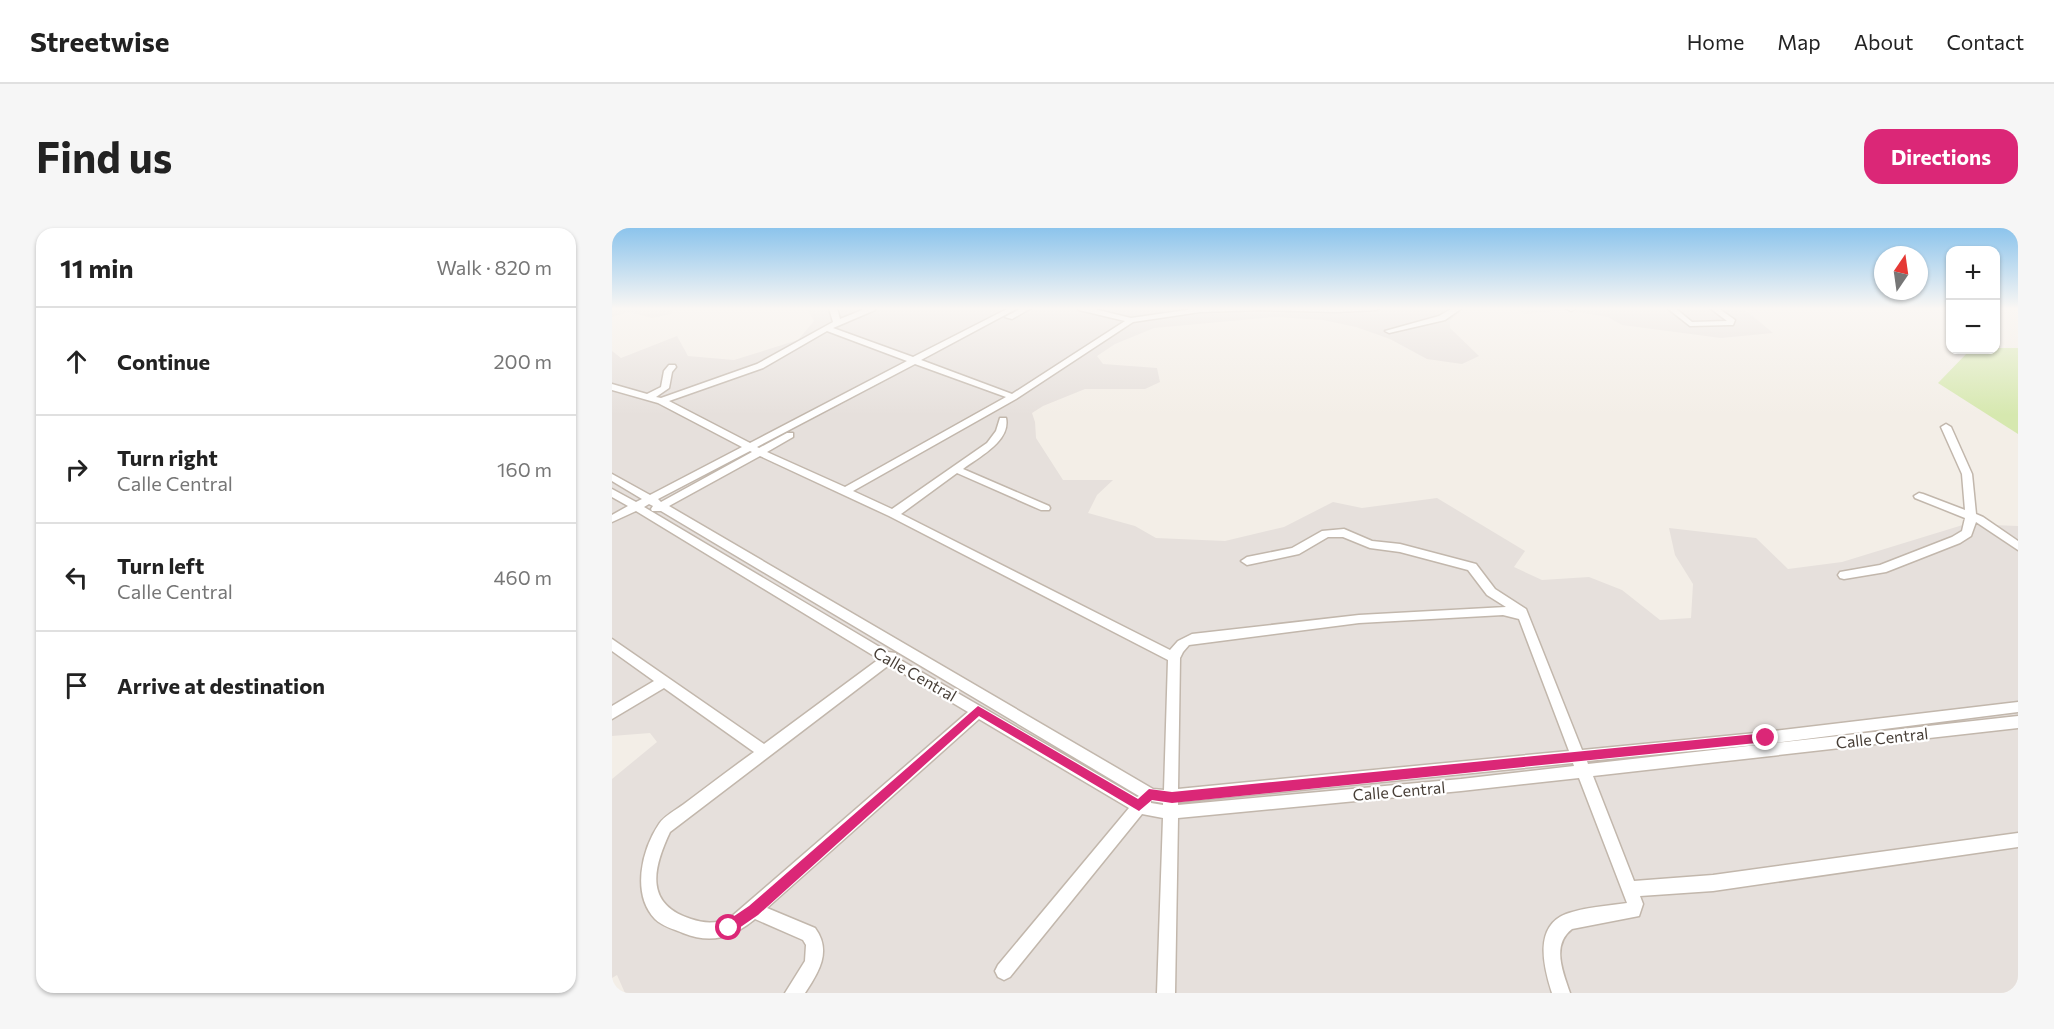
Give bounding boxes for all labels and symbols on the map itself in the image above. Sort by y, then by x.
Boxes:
north arrow [1874,246,1928,300]
street label: Calle Central [870,642,960,705]
street label: Calle Central [1835,723,1929,752]
route end [1752,724,1778,750]
street label: Calle Central [1352,777,1446,804]
route start [715,914,741,940]

